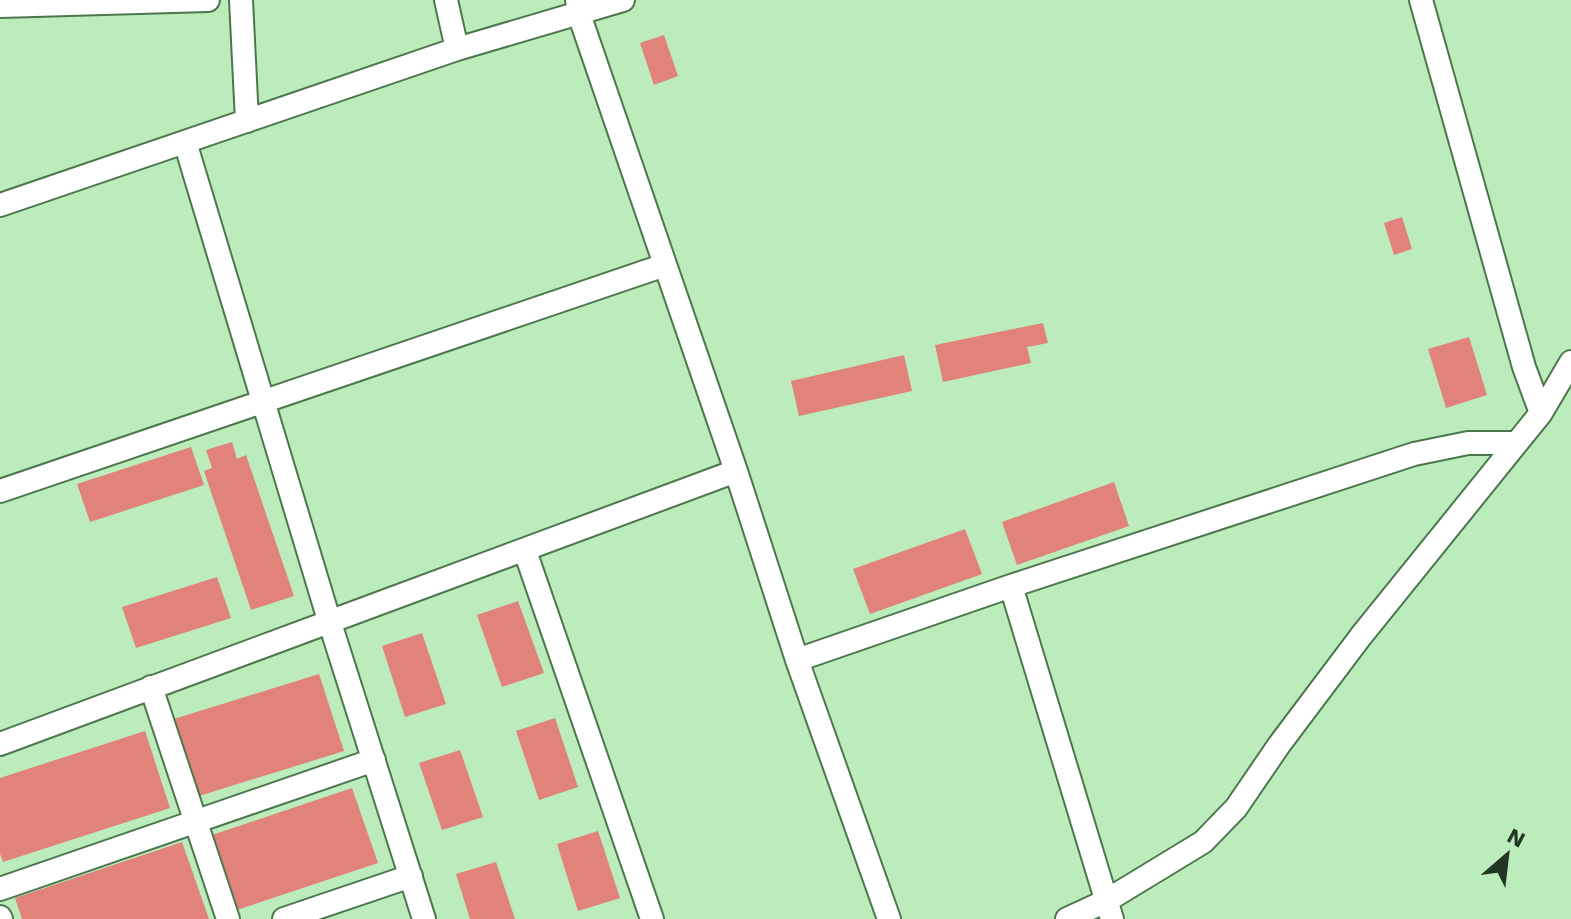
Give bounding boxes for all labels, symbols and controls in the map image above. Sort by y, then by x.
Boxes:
north arrow [1467,815,1547,895]
text: N [1503,823,1529,853]

